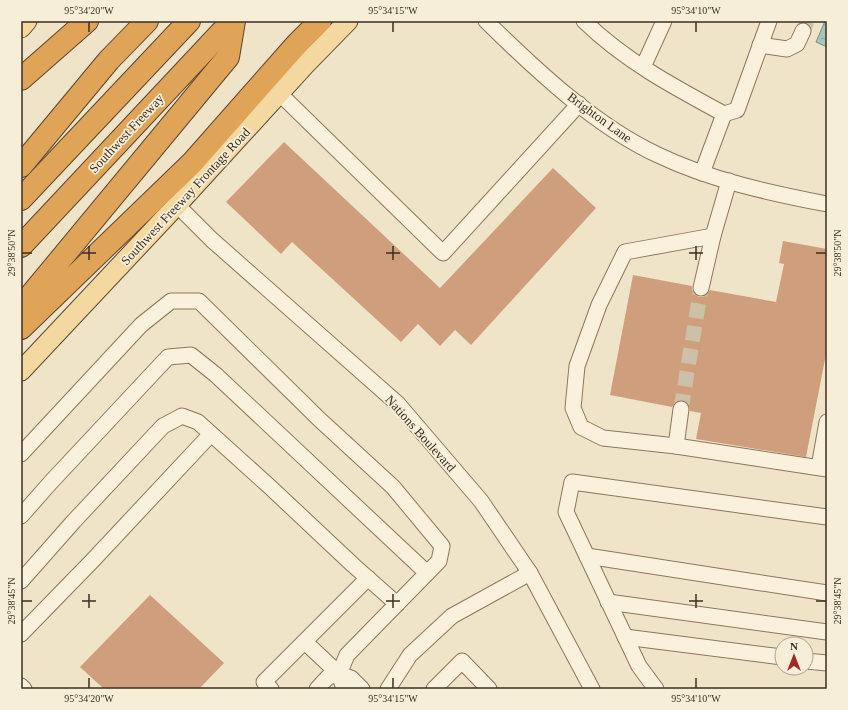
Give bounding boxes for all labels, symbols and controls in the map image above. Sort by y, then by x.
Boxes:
text: 95°34'20"W [64,5,114,16]
text: 95°34'15"W [368,5,418,16]
text: 95°34'10"W [671,5,721,16]
street label: Brighton Lane [565,89,635,146]
street label: Southwest Freeway [86,90,167,176]
street label: Southwest Freeway Frontage Road [118,124,253,268]
text: 29°38'50"N [6,229,17,277]
text: 29°38'50"N [832,229,843,277]
street label: Nations Boulevard [382,392,459,475]
text: 29°38'45"N [6,577,17,625]
text: 29°38'45"N [832,577,843,625]
north arrow [774,636,814,676]
text: N [790,640,798,652]
text: 95°34'20"W [64,693,114,704]
text: 95°34'15"W [368,693,418,704]
text: 95°34'10"W [671,693,721,704]

